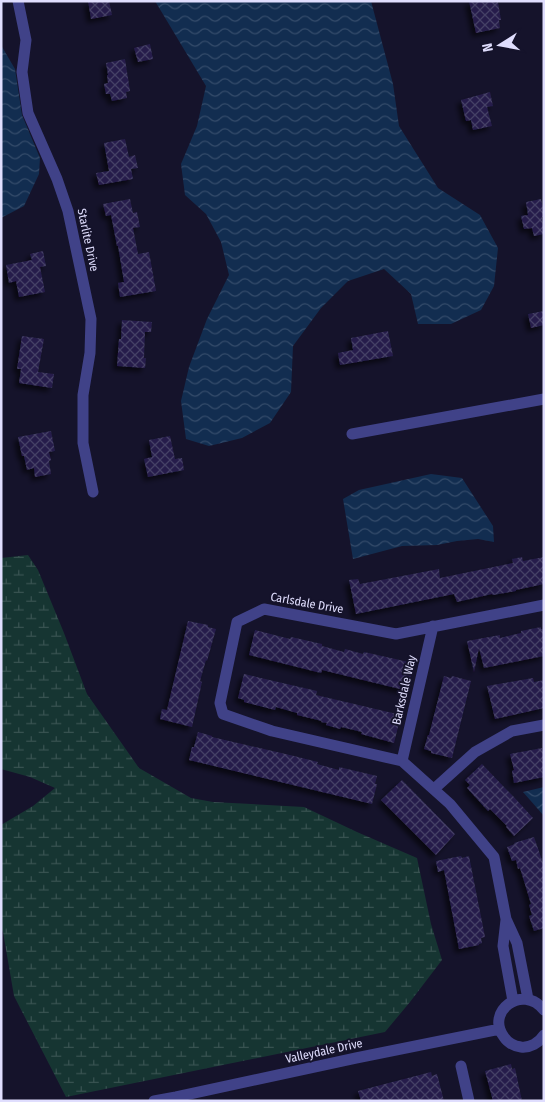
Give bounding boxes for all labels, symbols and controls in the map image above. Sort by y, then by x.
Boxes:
north arrow [475,20,525,70]
text: N [479,42,497,53]
street label: Starlite Drive [75,207,102,273]
street label: Carlsdale Drive [269,590,345,616]
street label: Barksdale Way [389,653,419,726]
street label: Valleydale Drive [284,1036,364,1066]

